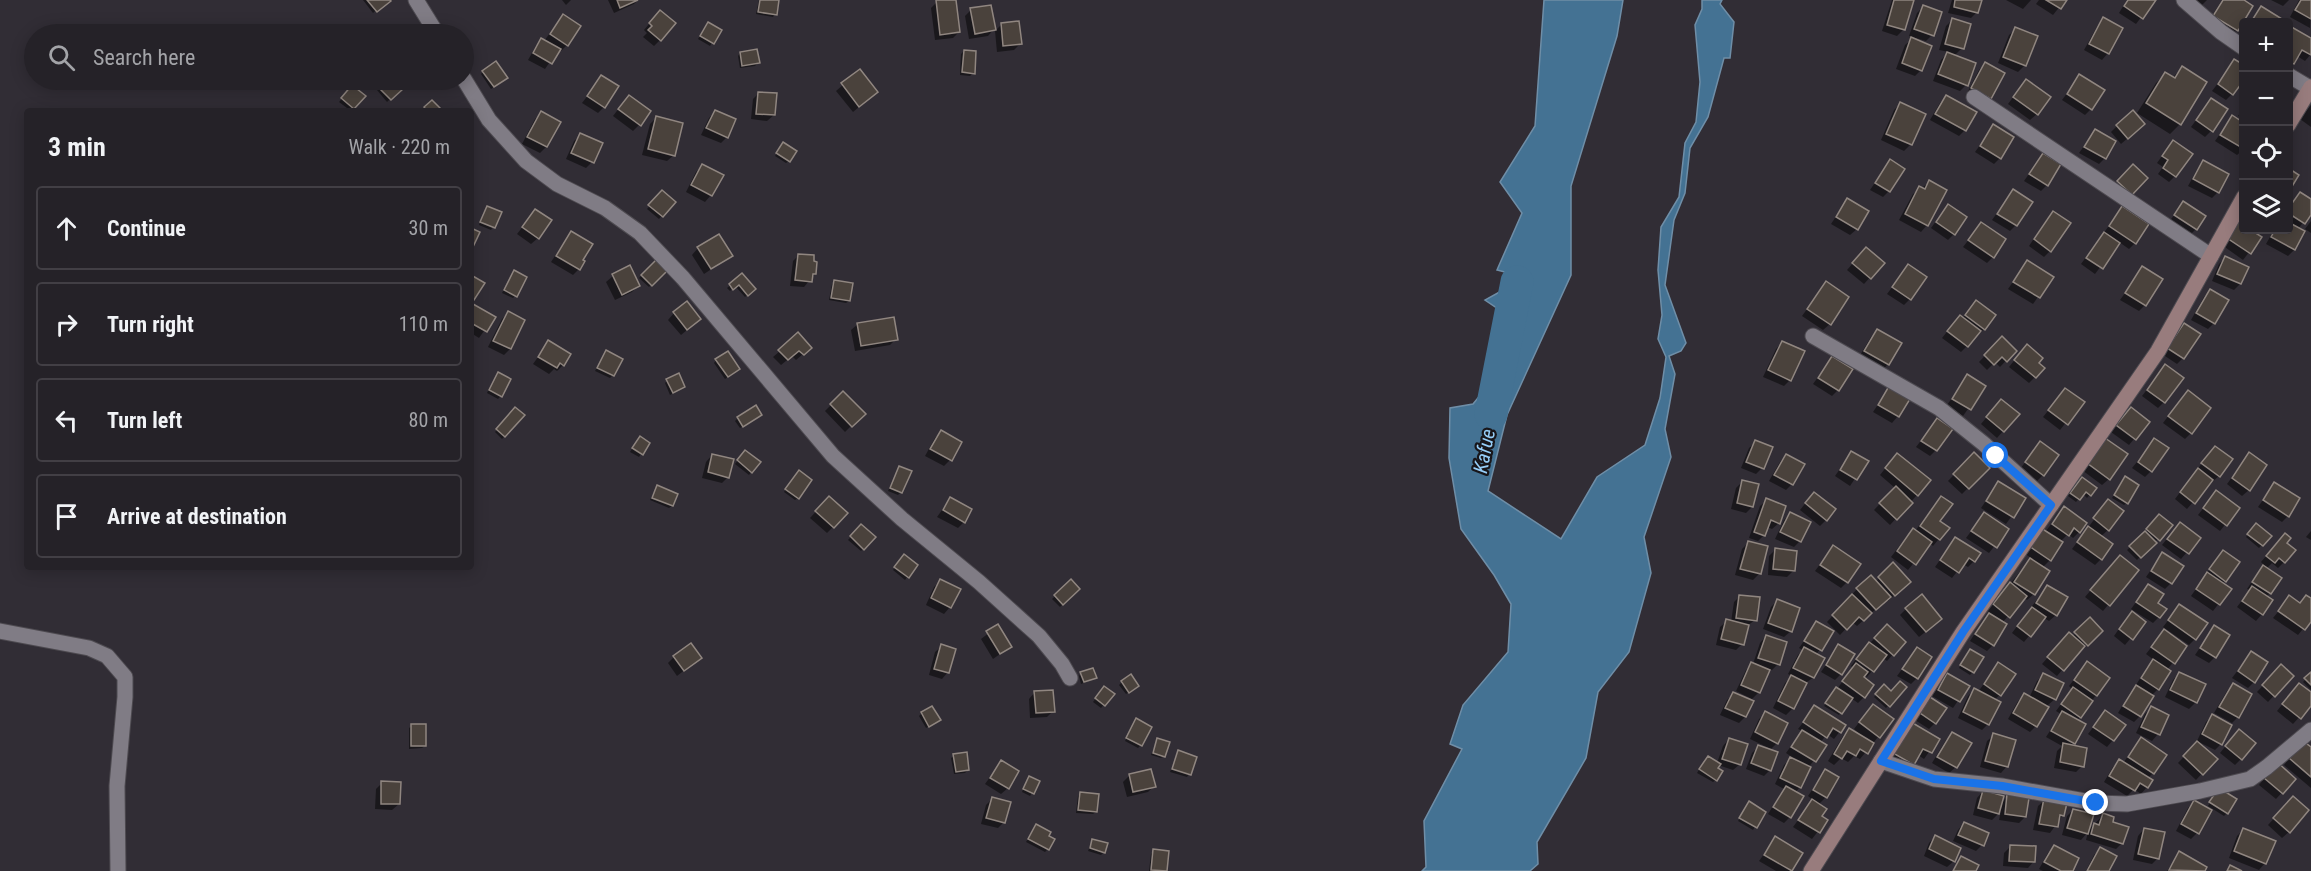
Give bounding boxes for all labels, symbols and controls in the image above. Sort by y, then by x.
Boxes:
map controls [2239,18,2293,234]
button: + [2239,18,2293,72]
search box [24,24,474,90]
icon: search [45,41,78,74]
text: Search here [93,45,195,70]
button: − [2239,72,2293,126]
button: locate [2239,126,2293,180]
text: 3 min [48,132,106,162]
text: Walk · 220 m [349,135,450,159]
button: layers [2239,180,2293,234]
icon: ahead [50,212,83,245]
text: Continue [107,216,186,241]
text: 30 m [409,216,448,240]
icon: right [50,308,83,341]
text: Turn right [107,312,194,337]
text: 110 m [399,312,448,336]
icon: left [50,404,83,437]
text: Turn left [107,408,182,433]
text: 80 m [409,408,448,432]
water label: Kafue [1468,427,1500,475]
route start [1982,442,2008,468]
icon: arrive [50,500,83,533]
text: Arrive at destination [107,504,287,529]
route end [2082,789,2108,815]

